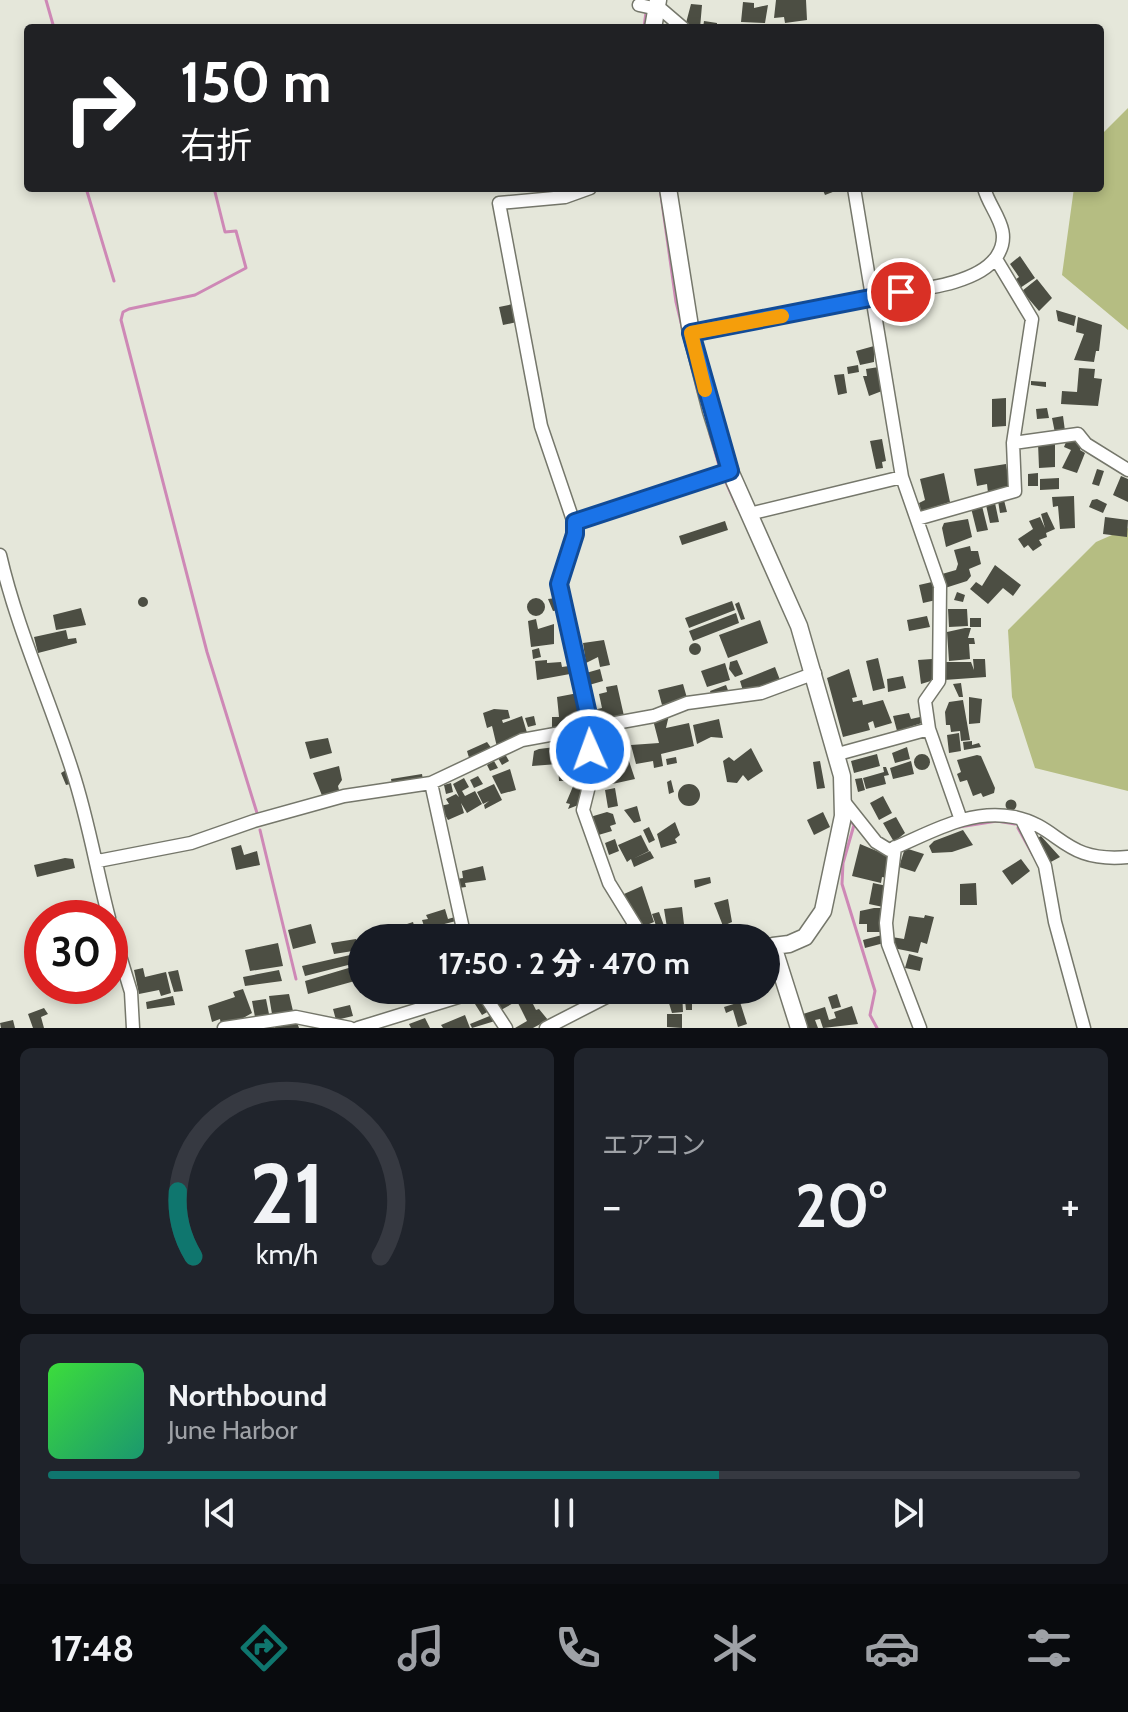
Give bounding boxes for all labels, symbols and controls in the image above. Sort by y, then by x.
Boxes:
text: 150 m [180,48,332,116]
icon: right [48,56,152,160]
text: 右折 [180,123,252,167]
pin [867,258,935,326]
icon: arrive [879,270,923,314]
position arrow [548,708,632,792]
speed limit sign: 30 [24,900,128,1004]
text: 17:50 · 2 分 · 470 m [438,945,690,982]
text: エアコン [602,1129,706,1161]
text: 21 [250,1143,324,1244]
text: 20° [795,1169,887,1242]
text: − [602,1179,621,1232]
text: + [1061,1179,1080,1232]
text: km/h [256,1236,318,1271]
text: Northbound [168,1377,327,1414]
text: June Harbor [168,1414,297,1446]
icon: previous [198,1491,242,1535]
icon: pause [542,1491,586,1535]
icon: next [886,1491,930,1535]
icon: directions [236,1620,292,1676]
icon: music [393,1620,449,1676]
icon: phone [550,1620,606,1676]
icon: climate [707,1620,763,1676]
icon: car [864,1620,920,1676]
icon: filters [1021,1620,1077,1676]
text: 17:48 [51,1626,134,1670]

